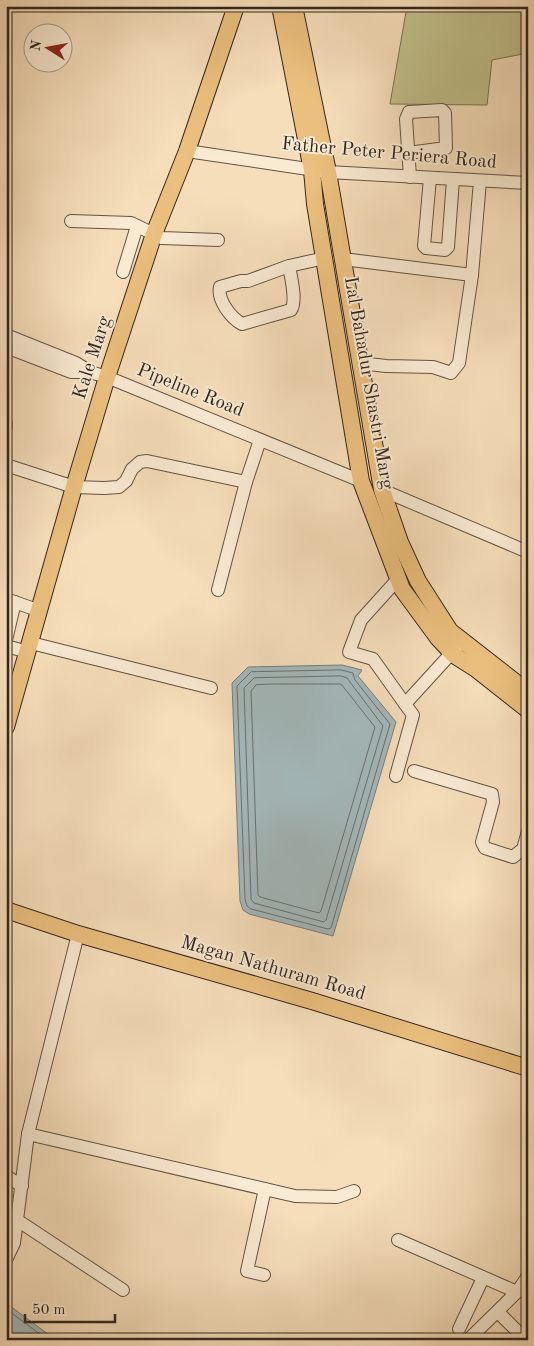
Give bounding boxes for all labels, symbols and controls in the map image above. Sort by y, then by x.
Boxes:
north arrow [22,22,72,72]
text: N [28,39,44,52]
street label: Father Peter Periera Road [280,135,498,173]
street label: Lal Bahadur Shastri Marg [340,275,396,492]
street label: Kale Marg [71,313,116,402]
street label: Pipeline Road [134,361,246,421]
street label: Magan Nathuram Road [178,933,368,1005]
scale bar [25,1291,115,1323]
text: 50 m [32,1303,66,1318]

